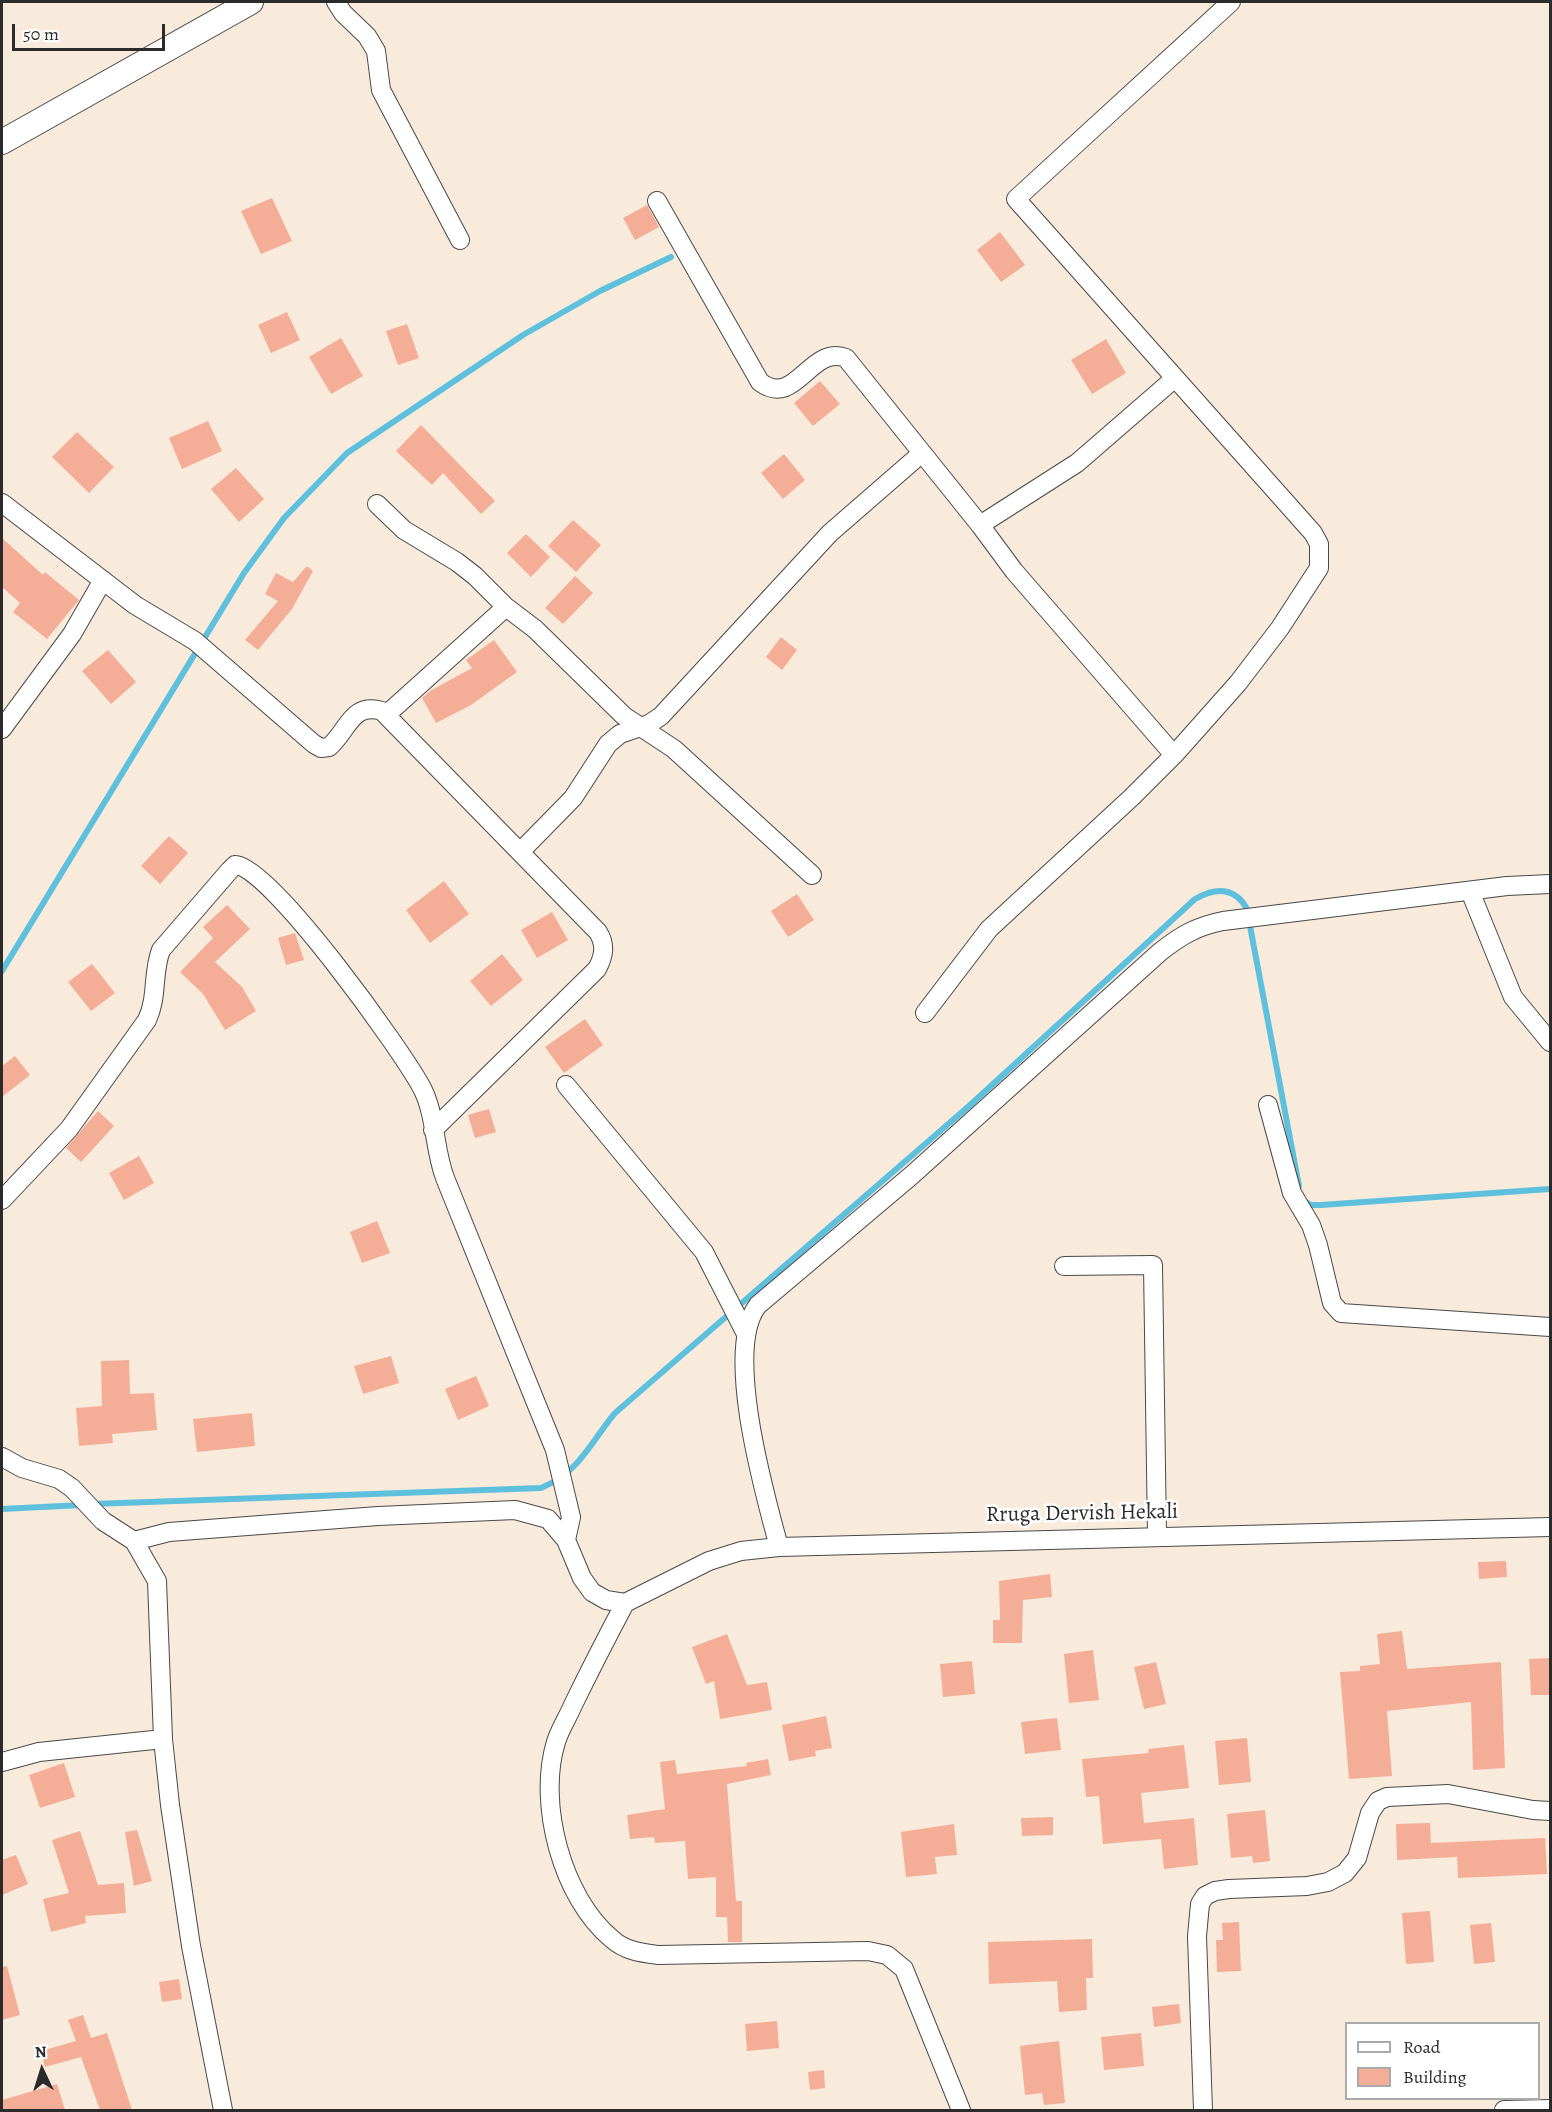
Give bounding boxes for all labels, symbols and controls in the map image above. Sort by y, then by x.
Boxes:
scale bar [15,12,168,50]
text: 50 m [23,22,59,46]
street label: Rruga Dervish Hekali [986,1499,1178,1529]
legend [1345,2022,1540,2100]
text: Road [1403,2035,1440,2059]
north arrow [12,2040,72,2100]
text: N [34,2041,47,2063]
text: Building [1403,2065,1467,2089]

